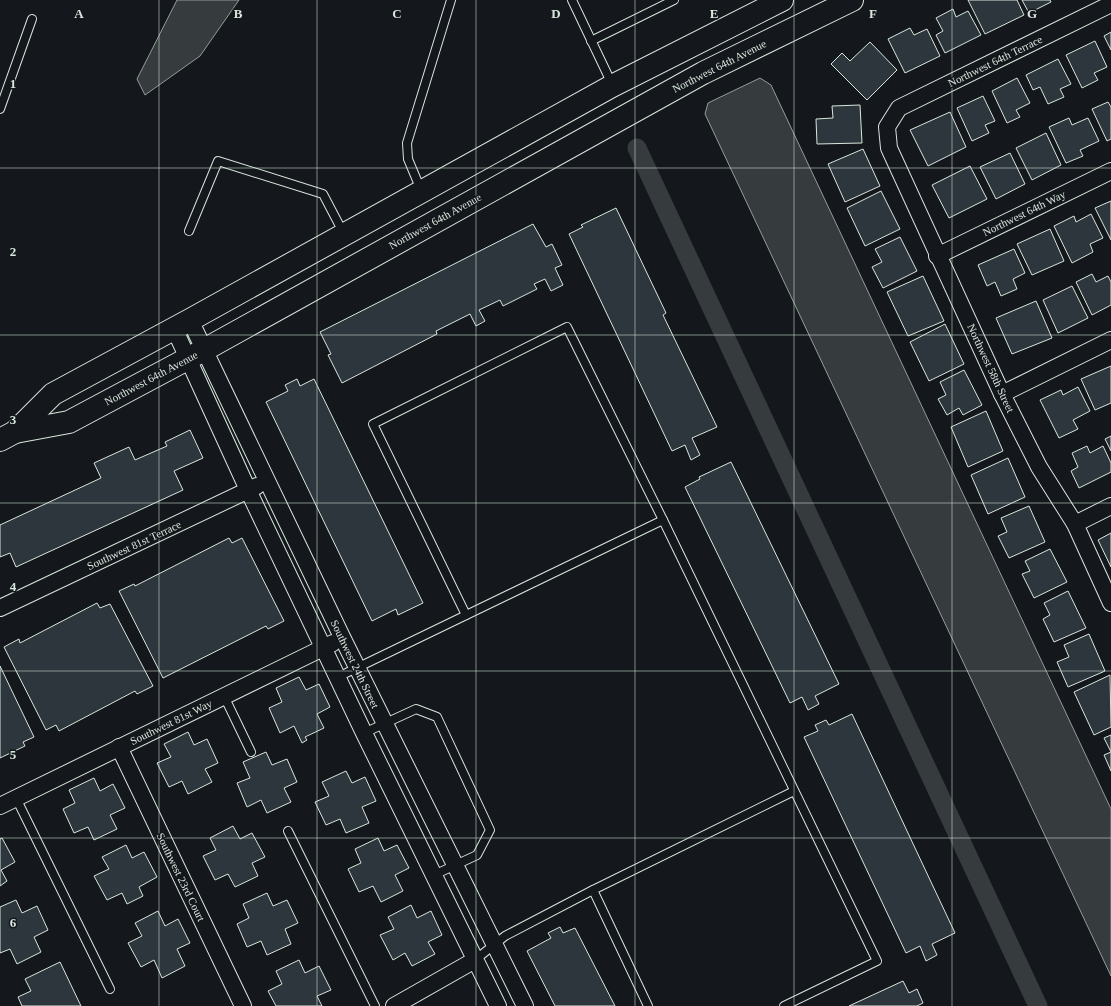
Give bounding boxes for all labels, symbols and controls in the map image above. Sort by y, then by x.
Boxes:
text: A [74,6,84,21]
text: B [234,6,243,21]
text: C [392,6,402,21]
text: D [551,6,561,21]
text: E [710,6,718,21]
text: F [869,6,877,21]
text: G [1027,6,1037,21]
street label: Northwest 64th Terrace [946,33,1044,89]
street label: Northwest 64th Avenue [670,37,768,95]
text: 1 [10,76,16,91]
street label: Northwest 64th Way [981,188,1068,238]
street label: Northwest 64th Avenue [387,191,483,251]
text: 2 [10,244,16,259]
street label: Northwest 58th Street [965,322,1017,414]
street label: Northwest 64th Avenue [102,348,200,408]
text: 3 [10,412,17,427]
street label: Southwest 81st Terrace [85,518,183,572]
text: 4 [10,579,17,594]
street label: Southwest 24th Street [328,618,382,710]
street label: Southwest 81st Way [128,697,214,747]
text: 5 [10,747,17,762]
street label: Southwest 23rd Court [154,831,208,923]
text: 6 [10,915,17,930]

